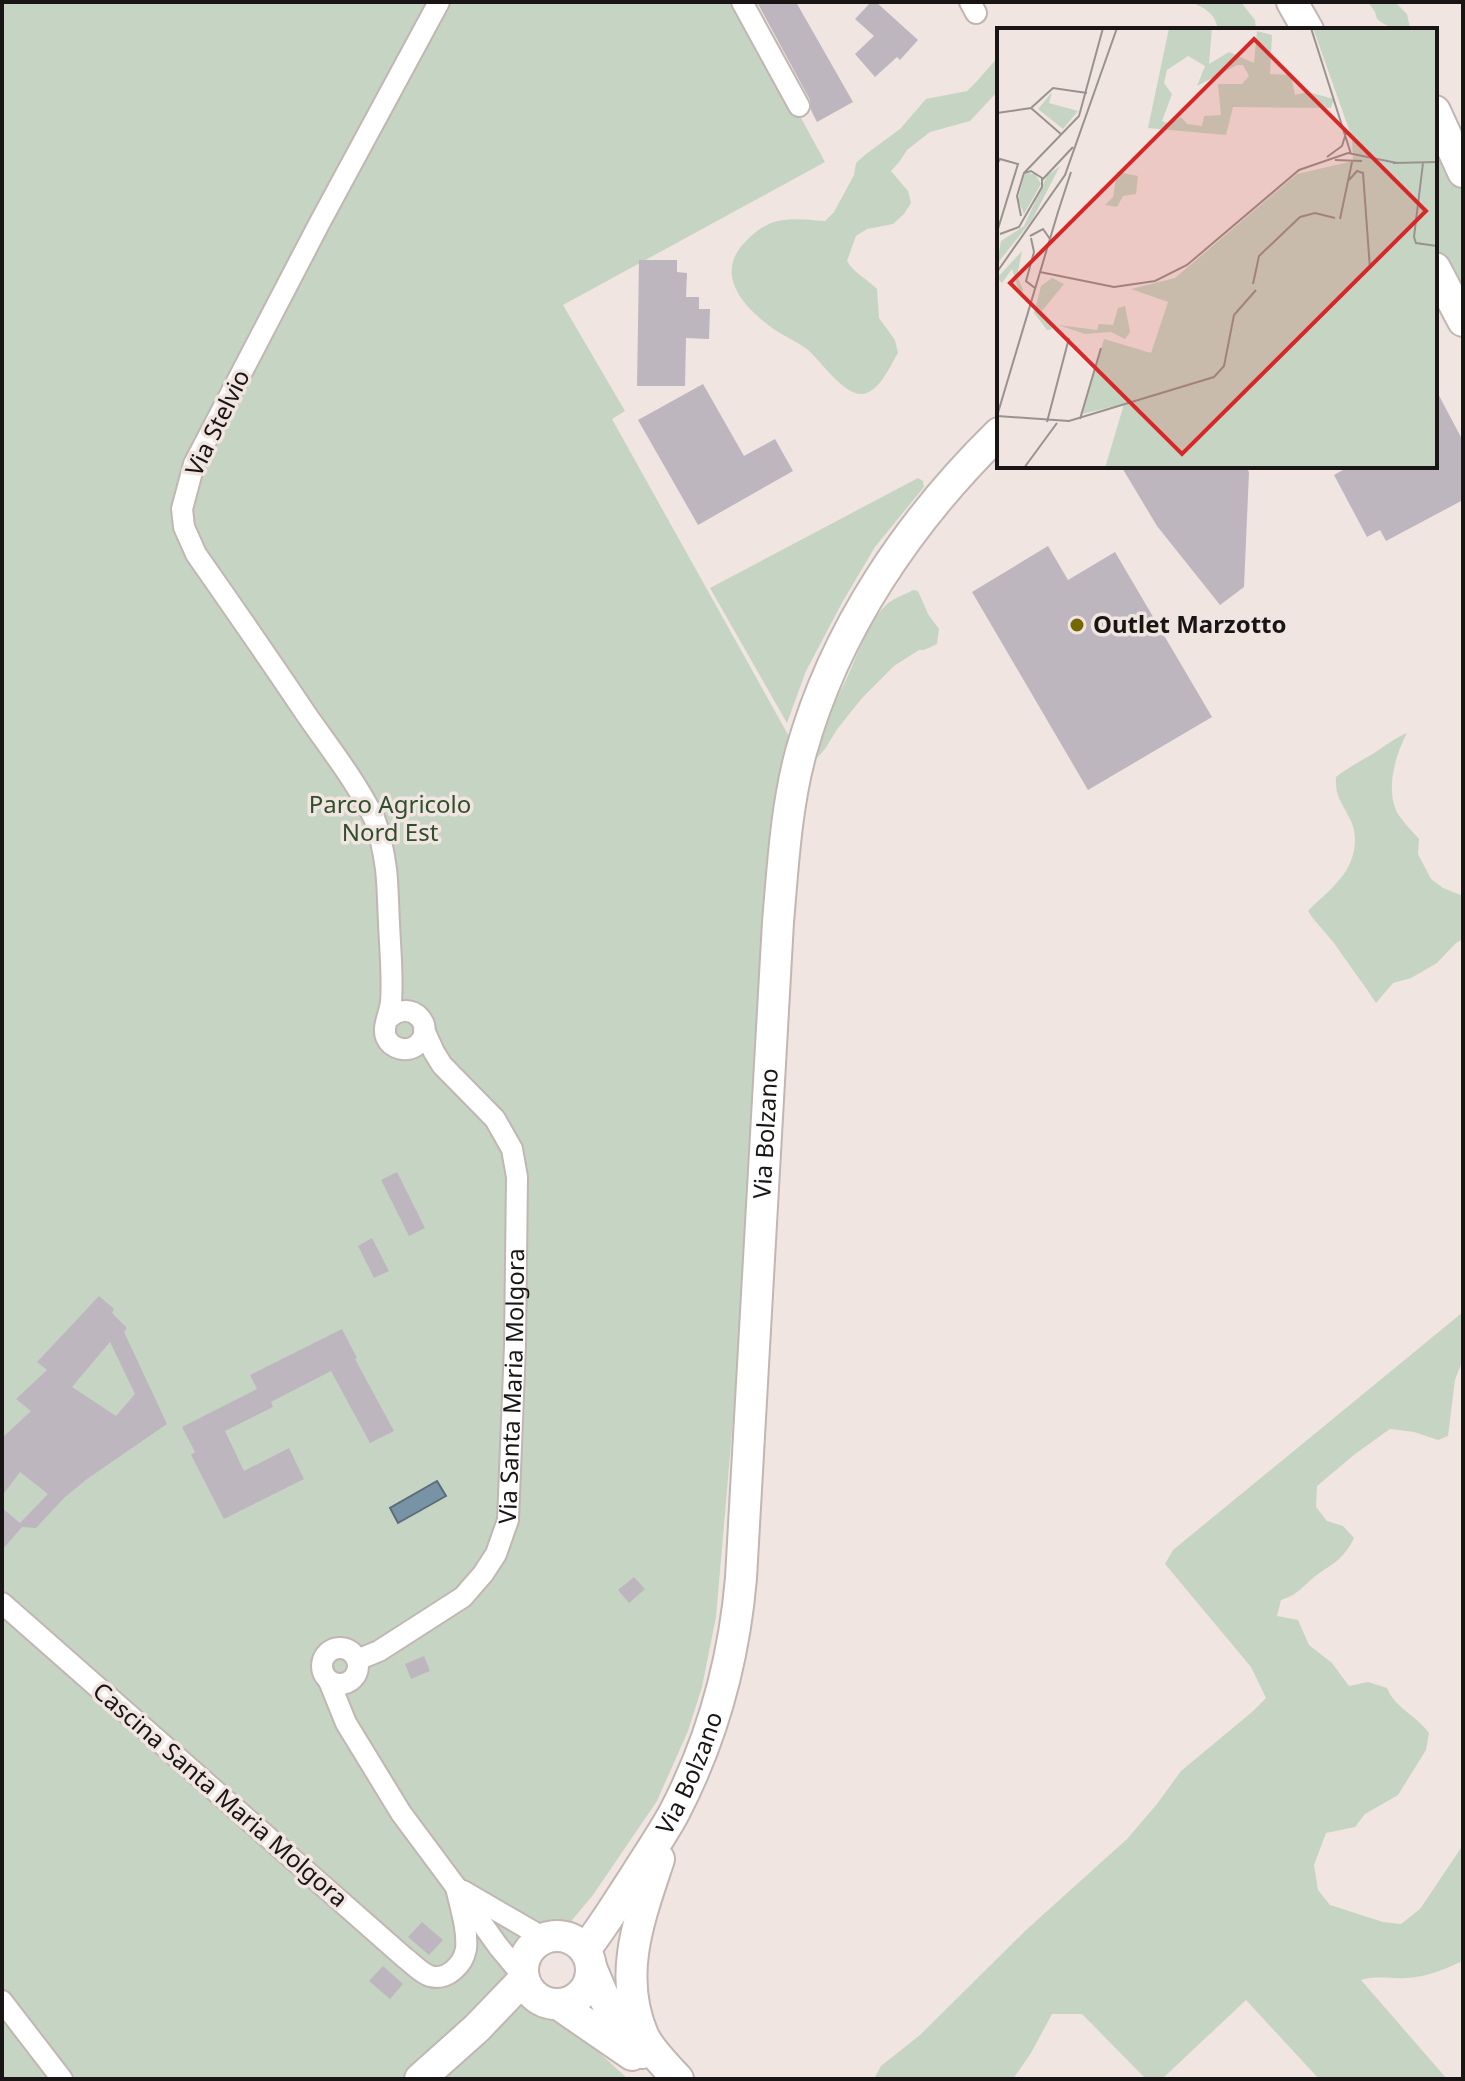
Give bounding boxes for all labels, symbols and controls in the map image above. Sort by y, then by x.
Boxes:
inset map [997,28,1437,468]
street label: Via Stelvio [177,364,257,481]
place label: Outlet Marzotto [1093,607,1287,640]
marker: Outlet Marzotto [1068,616,1086,634]
park label: Parco Agricolo Nord Est [309,787,471,848]
street label: Via Bolzano [744,1067,785,1200]
street label: Via Santa Maria Molgora [490,1248,531,1525]
street label: Cascina Santa Maria Molgora [86,1674,356,1914]
street label: Via Bolzano [647,1707,729,1840]

